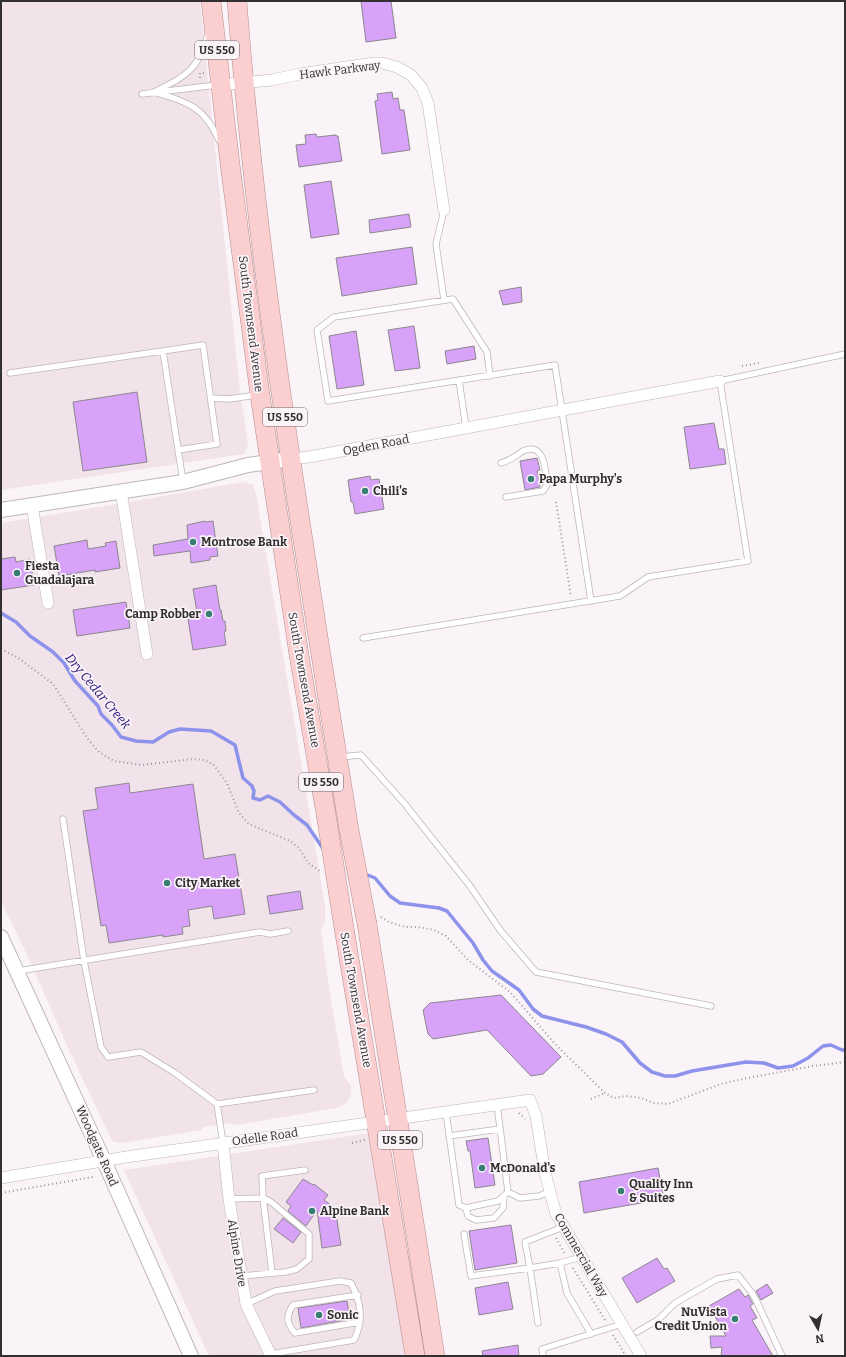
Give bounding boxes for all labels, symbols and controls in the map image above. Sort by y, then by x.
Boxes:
road number: US 550 [195,41,239,59]
street label: Hawk Parkway [299,58,382,82]
street label: South Townsend Avenue [236,255,266,393]
road number: US 550 [263,408,307,426]
street label: Ogden Road [342,432,410,458]
place label: Papa Murphy's [539,472,622,486]
marker: Papa Murphy's [526,474,536,484]
place label: Chili's [373,484,407,498]
marker: Chili's [360,486,370,496]
place label: Montrose Bank [201,535,288,549]
marker: Montrose Bank [188,537,198,547]
place label: Fiesta Guadalajara [25,559,95,588]
marker: Fiesta Guadalajara [12,568,22,578]
place label: Camp Robber [125,607,201,621]
marker: Camp Robber [204,609,214,619]
street label: South Townsend Avenue [285,611,323,749]
water label: Dry Cedar Creek [62,650,135,732]
road number: US 550 [299,773,343,791]
place label: City Market [175,876,241,890]
marker: City Market [162,878,172,888]
street label: South Townsend Avenue [337,931,375,1069]
street label: Woodgate Road [73,1103,121,1189]
street label: Odelle Road [231,1125,299,1149]
road number: US 550 [378,1131,422,1149]
place label: McDonald's [490,1161,556,1175]
marker: McDonald's [477,1163,487,1173]
place label: Quality Inn & Suites [629,1177,693,1205]
marker: Quality Inn & Suites [616,1186,626,1196]
place label: Alpine Bank [320,1204,390,1218]
marker: Alpine Bank [307,1206,317,1216]
street label: Commercial Way [551,1211,611,1300]
street label: Alpine Drive [225,1218,249,1288]
place label: NuVista Credit Union [655,1305,727,1333]
place label: Sonic [327,1308,359,1322]
north arrow [798,1309,838,1349]
marker: Sonic [314,1310,324,1320]
marker: NuVista Credit Union [730,1314,740,1324]
text: N [814,1331,825,1346]

